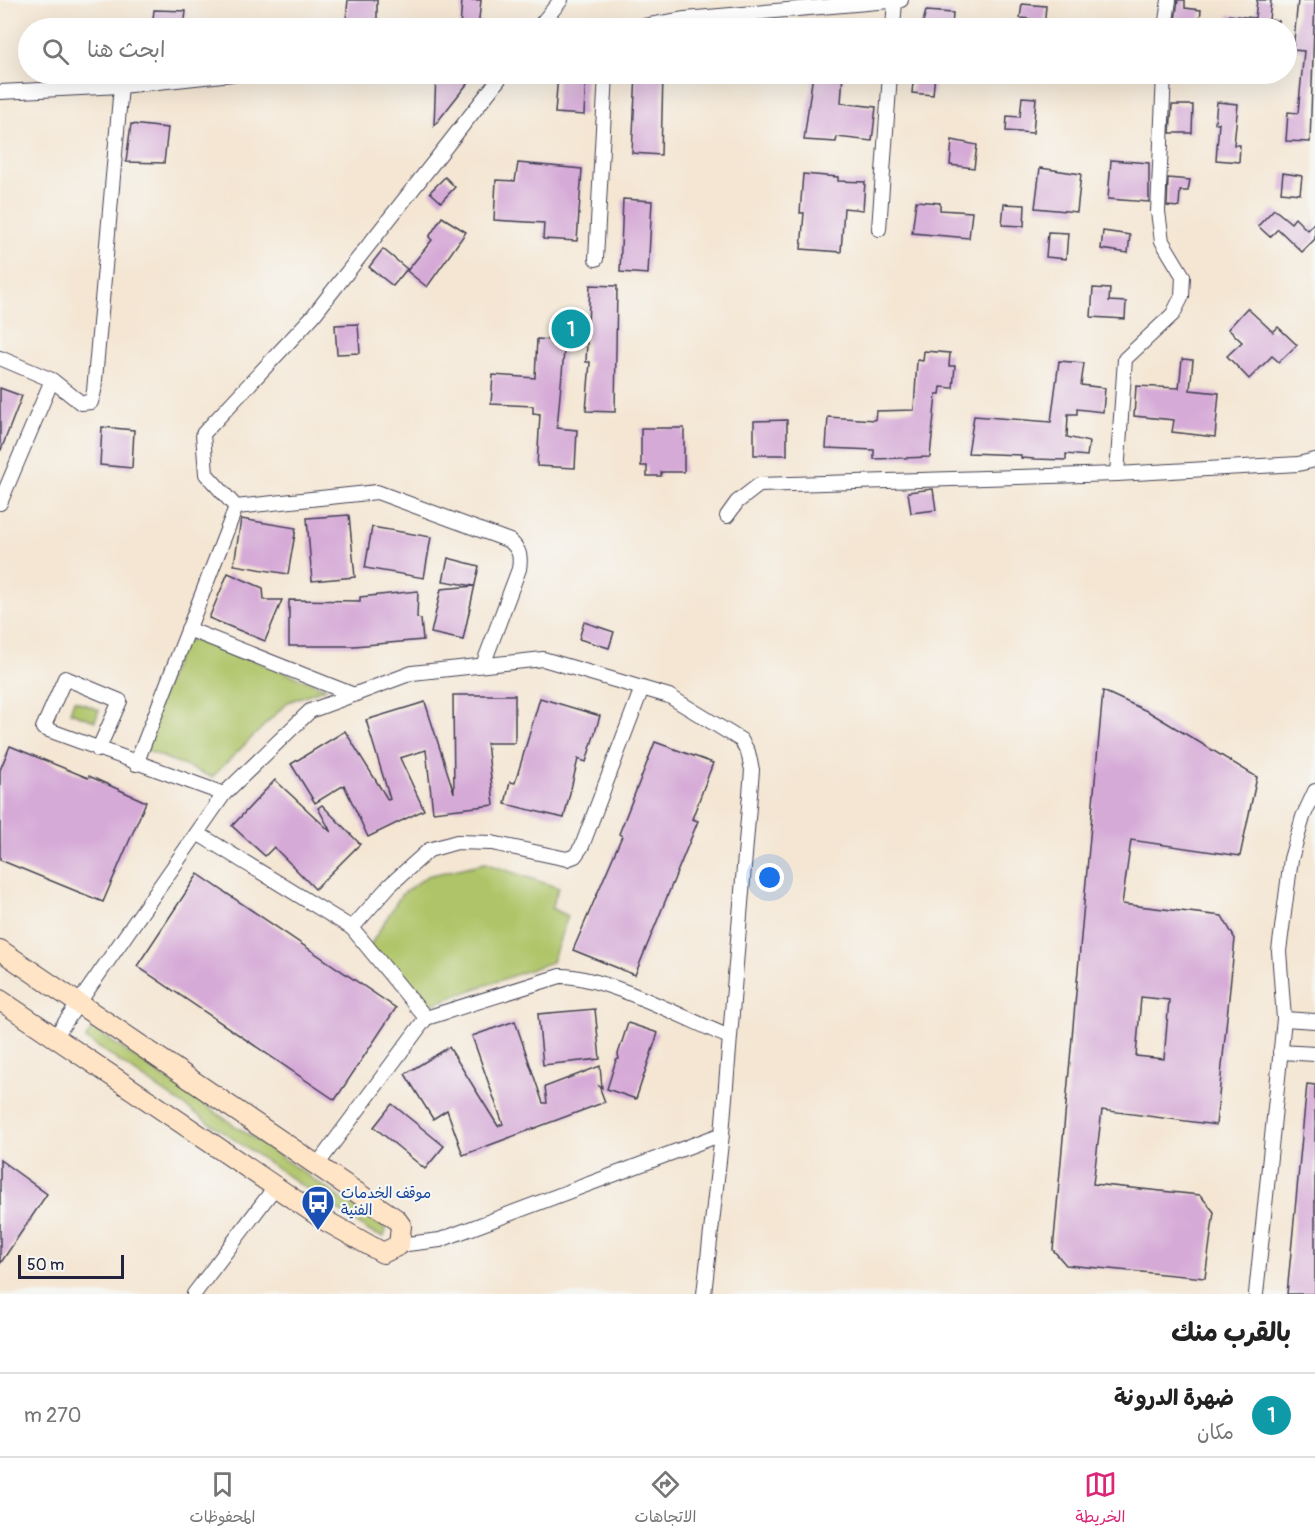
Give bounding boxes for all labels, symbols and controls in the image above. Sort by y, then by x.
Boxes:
search box [18,18,1297,84]
icon: search [39,35,72,68]
text: ابحث هنا [87,36,165,64]
pin: 1 [552,306,590,352]
your location [755,863,784,892]
bus stop icon: موقف الخدمات الفنية [300,1184,336,1231]
place label: موقف الخدمات الفنية [341,1184,431,1220]
scale bar [18,1252,124,1280]
text: 50 m [27,1255,64,1275]
text: بالقرب منك [1171,1317,1291,1349]
text: ضهرة الدرونة [1114,1384,1234,1412]
text: 270 m [24,1403,82,1428]
text: 1 [1268,1403,1275,1428]
text: مكان [1197,1420,1234,1445]
tab: المحفوظات [190,1468,255,1531]
tab: الاتجاهات [635,1468,696,1531]
tab: الخريطة [1076,1468,1125,1531]

